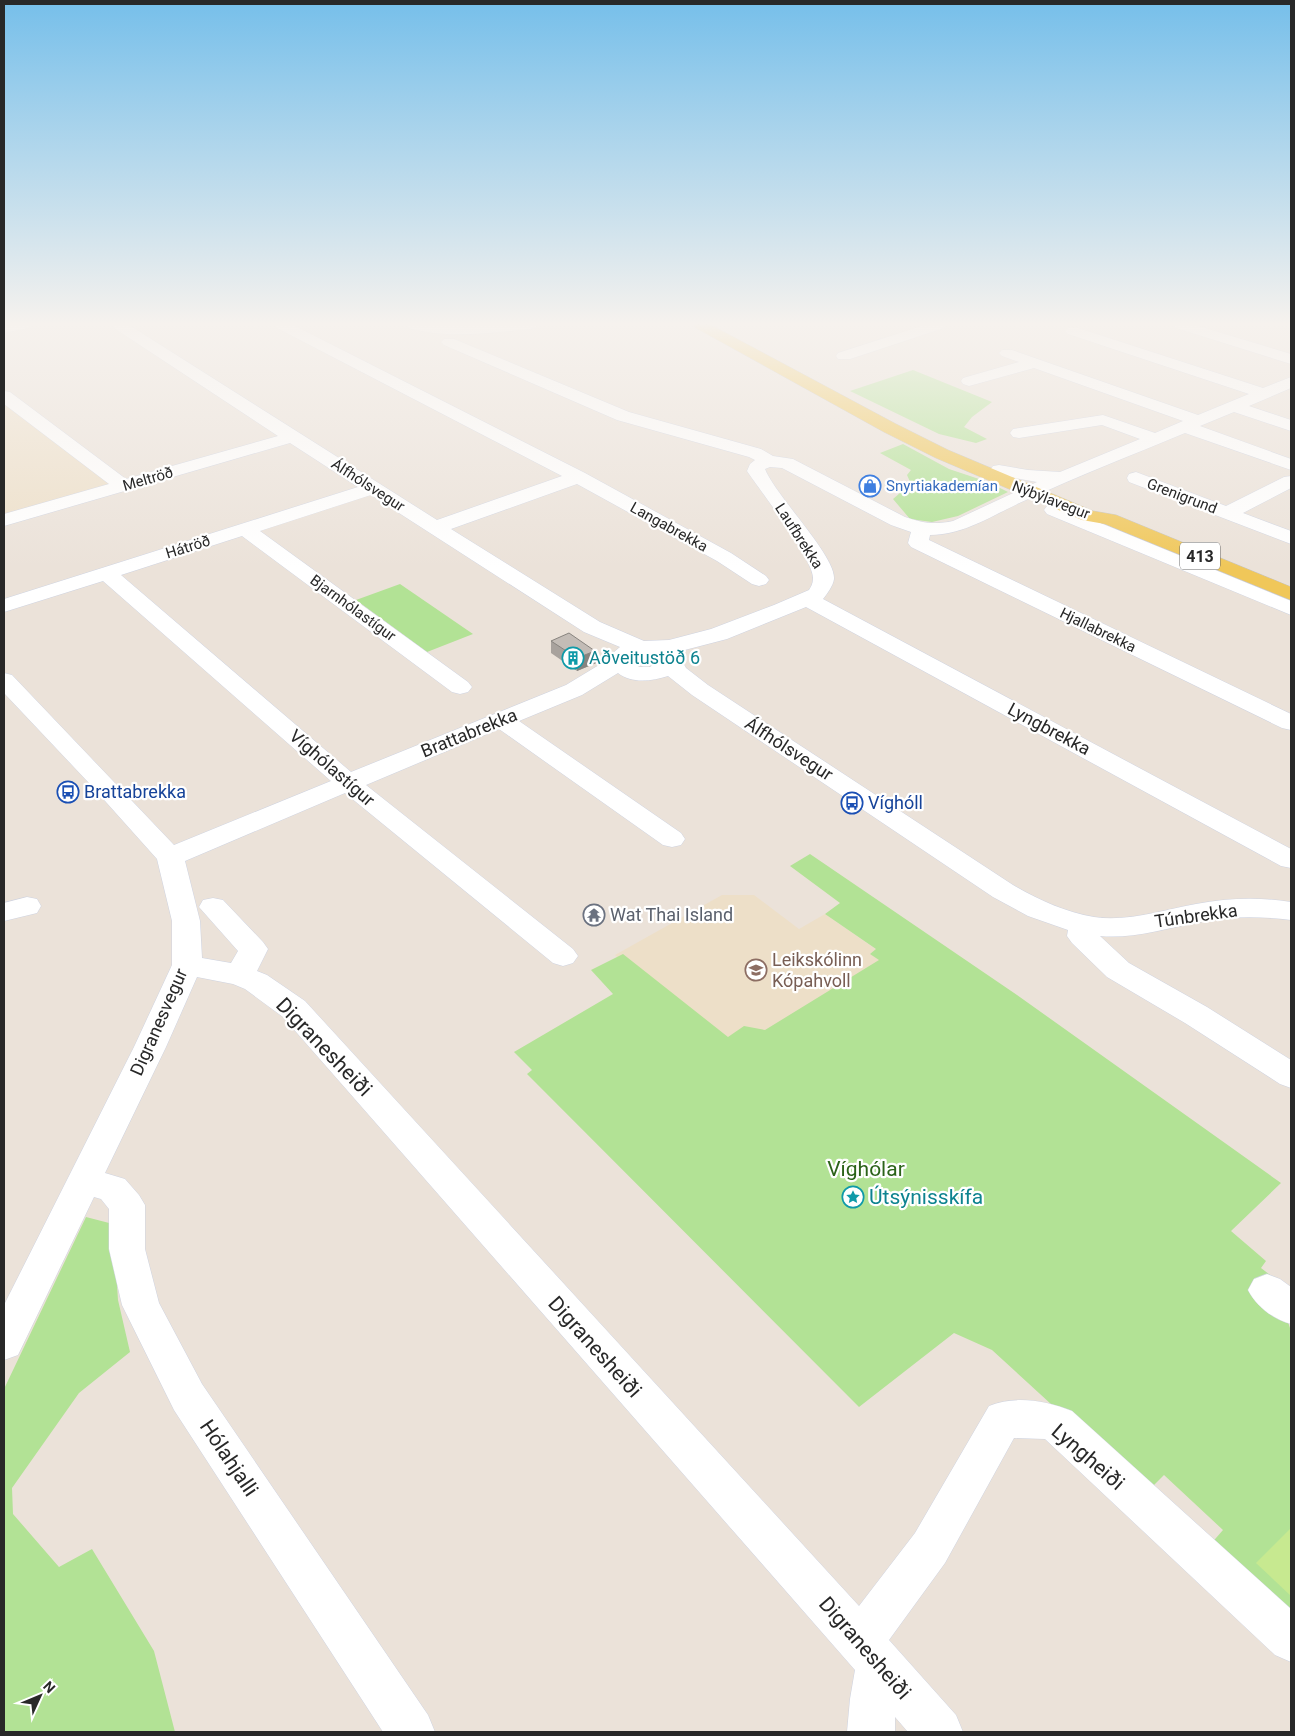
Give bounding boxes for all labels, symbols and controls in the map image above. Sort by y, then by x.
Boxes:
street label: Álfhólsvegur [328,455,408,515]
street label: Meltröð [121,463,175,495]
shop icon: Snyrtiakademían [858,474,882,498]
street label: Grenigrund [1144,474,1220,518]
place label: Snyrtiakademían [886,477,998,495]
street label: Nýbýlavegur [1010,477,1092,523]
street label: Langabrekka [627,498,711,556]
street label: Laufbrekka [771,500,827,572]
street label: Hátröð [163,532,213,562]
road number: 413 [1180,542,1220,570]
street label: Bjarnhólastígur [307,571,399,645]
street label: Hjallabrekka [1057,604,1139,656]
building icon: Aðveitustöð 6 [561,646,585,670]
place label: Aðveitustöð 6 [589,647,700,668]
street label: Lyngbrekka [1004,698,1094,759]
street label: Brattabrekka [418,704,520,761]
street label: Álfhólsvegur [741,712,837,785]
street label: Víghólastígur [285,725,379,810]
bus stop icon: Brattabrekka [56,780,80,804]
place label: Brattabrekka [84,781,186,802]
bus stop icon: Víghóll [840,791,864,815]
place label: Víghóll [868,792,923,813]
street label: Túnbrekka [1153,899,1239,932]
temple icon: Wat Thai Island [582,903,606,927]
place label: Wat Thai Island [610,904,733,925]
place label: Leikskólinn Kópahvoll [772,949,862,991]
school or university icon: Leikskólinn Kópahvoll [744,958,768,982]
street label: Digranesvegur [126,965,192,1079]
street label: Digranesheiði [271,993,377,1101]
park label: Víghólar [827,1157,905,1181]
place icon: Útsýnisskífa [841,1185,865,1209]
place label: Útsýnisskífa [869,1185,983,1209]
street label: Digranesheiði [543,1292,647,1402]
street label: Hólahjalli [195,1415,263,1501]
street label: Lyngheiði [1047,1419,1129,1495]
street label: Digranesheiði [814,1592,916,1704]
north arrow [15,1671,65,1721]
text: N [40,1678,59,1696]

